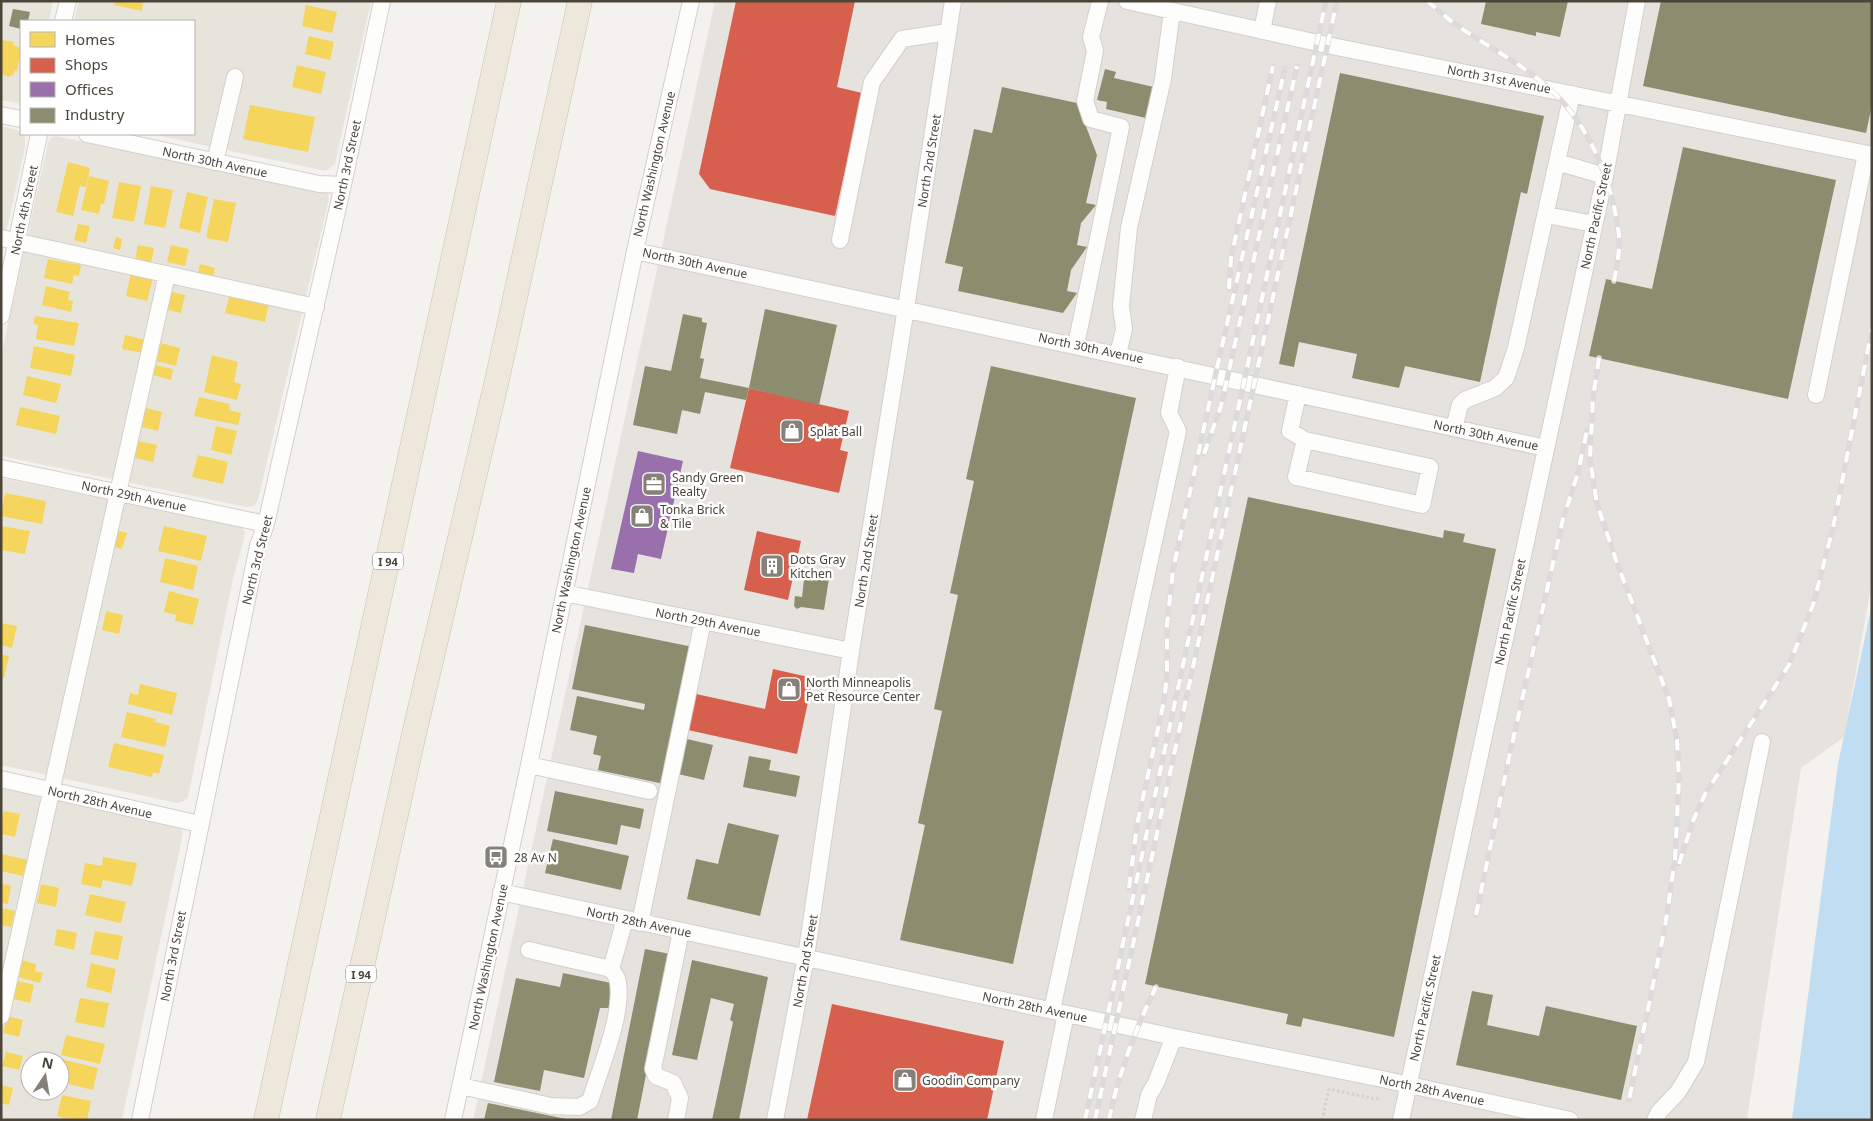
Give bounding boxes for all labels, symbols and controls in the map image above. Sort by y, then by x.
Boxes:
legend [20,20,195,135]
text: Homes [65,29,115,49]
text: Shops [65,54,108,74]
street label: North 31st Avenue [1446,61,1553,97]
text: Offices [65,79,114,99]
street label: North Washington Avenue [629,89,679,239]
text: Industry [65,104,125,124]
street label: North 2nd Street [913,112,945,209]
street label: North 3rd Street [329,118,365,212]
street label: North 30th Avenue [161,143,269,181]
street label: North Pacific Street [1576,160,1616,271]
street label: North 4th Street [6,163,42,256]
street label: North 30th Avenue [641,244,749,282]
street label: North 30th Avenue [1037,329,1145,367]
street label: North 30th Avenue [1432,416,1540,454]
shop icon: Splat Ball [779,418,805,444]
place label: Splat Ball [810,423,862,440]
place label: Sandy Green Realty [672,469,744,500]
office icon: Sandy Green Realty [641,471,667,497]
street label: North 29th Avenue [80,477,188,515]
street label: North Washington Avenue [547,485,595,635]
place label: Tonka Brick & Tile [660,501,725,532]
shop icon: Tonka Brick & Tile [629,503,655,529]
street label: North 2nd Street [850,512,882,609]
street label: North 3rd Street [238,513,277,607]
place label: Dots Gray Kitchen [790,551,846,582]
road number: I 94 [373,552,403,570]
building icon: Dots Gray Kitchen [759,553,785,579]
street label: North Pacific Street [1490,556,1530,667]
street label: North 29th Avenue [654,603,762,641]
place label: North Minneapolis Pet Resource Center [806,674,920,705]
shop icon: North Minneapolis Pet Resource Center [776,676,802,702]
street label: North 28th Avenue [46,782,154,822]
bus stop icon: 28 Av N [483,844,509,870]
place label: 28 Av N [514,849,557,866]
street label: North Washington Avenue [464,882,512,1032]
street label: North 28th Avenue [585,903,693,941]
street label: North 3rd Street [156,909,190,1003]
street label: North 2nd Street [788,912,822,1009]
street label: North Pacific Street [1405,952,1445,1063]
road number: I 94 [346,966,376,982]
street label: North 28th Avenue [981,988,1089,1026]
north arrow [20,1051,70,1101]
text: N [40,1052,55,1073]
shop icon: Goodin Company [892,1067,918,1093]
street label: North 28th Avenue [1378,1071,1486,1109]
place label: Goodin Company [922,1072,1021,1089]

